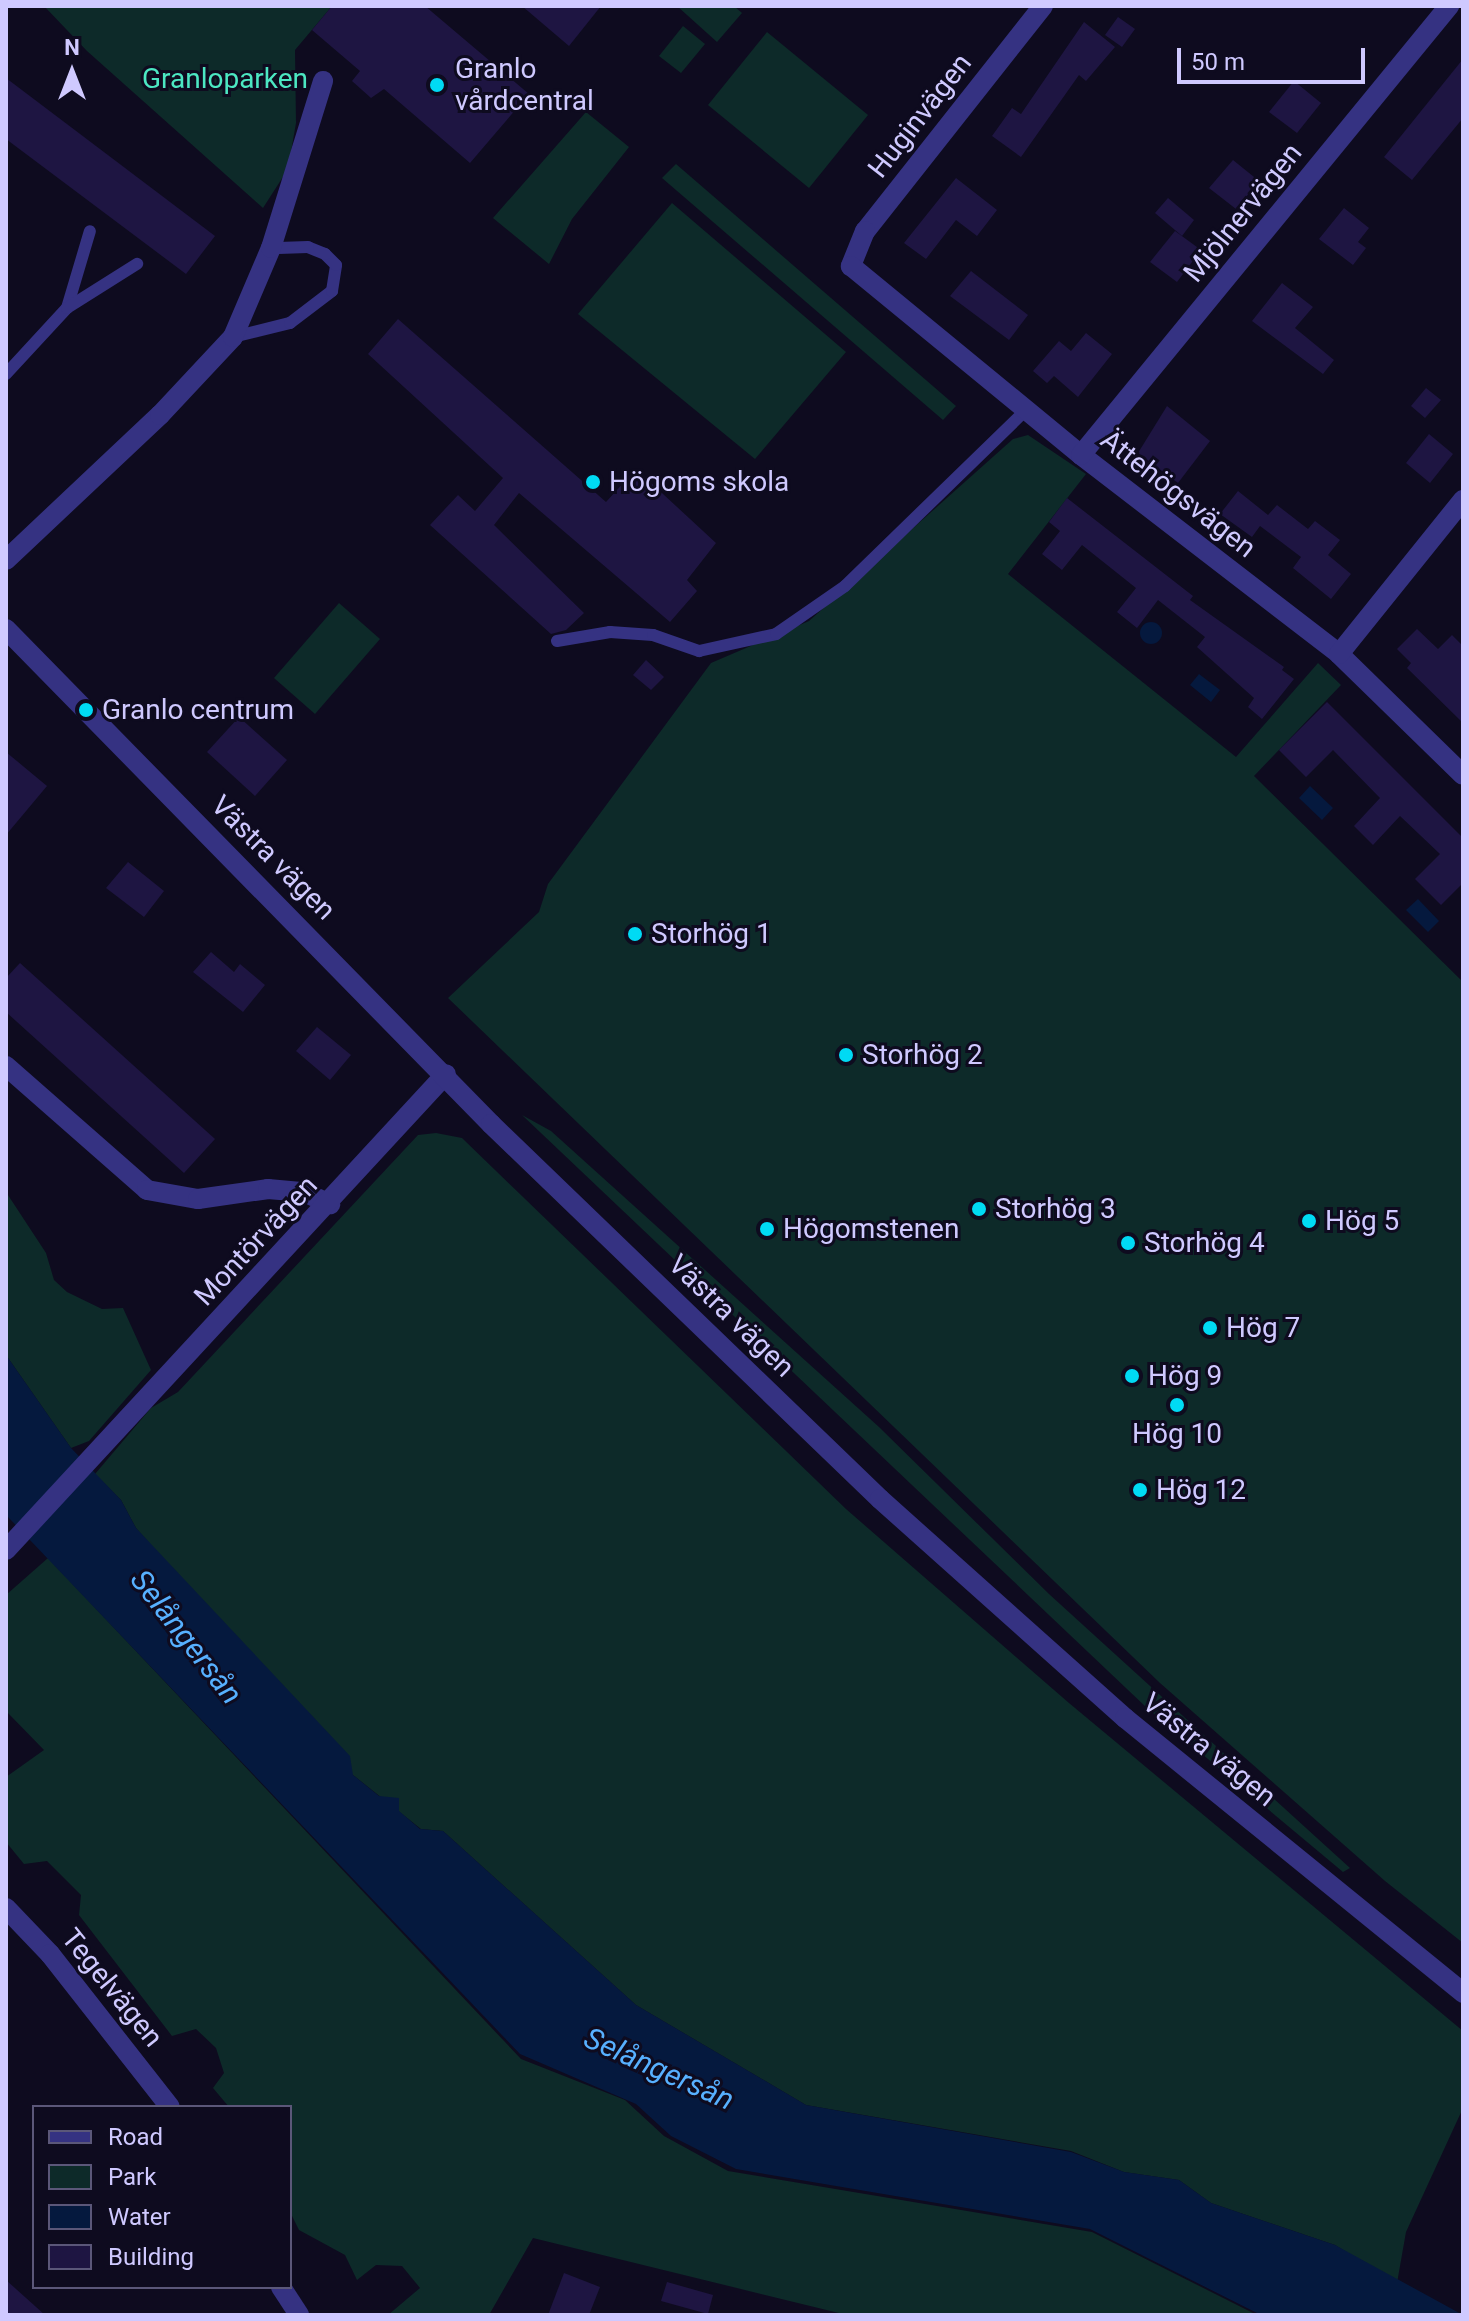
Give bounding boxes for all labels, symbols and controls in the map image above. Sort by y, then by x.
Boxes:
north arrow [32,32,112,112]
scale bar [1181,32,1369,82]
text: N [64,35,80,60]
street label: Huginvägen [861,47,979,185]
text: 50 m [1191,48,1245,76]
place label: Granlo vårdcentral [455,52,594,118]
park label: Granloparken [142,62,308,96]
marker: Granlo vårdcentral [426,74,448,96]
street label: Mjölnervägen [1177,137,1309,289]
street label: Ättehögsvägen [1094,423,1262,565]
place label: Högoms skola [609,465,789,499]
marker: Högoms skola [584,473,602,491]
place label: Granlo centrum [102,693,294,727]
marker: Granlo centrum [77,701,95,719]
street label: Västra vägen [204,789,342,927]
place label: Storhög 1 [651,917,772,951]
marker: Storhög 1 [626,925,644,943]
place label: Storhög 2 [862,1038,983,1072]
marker: Storhög 2 [837,1046,855,1064]
street label: Montörvägen [187,1169,325,1313]
place label: Storhög 3 [995,1192,1116,1226]
marker: Storhög 3 [970,1200,988,1218]
place label: Hög 5 [1325,1204,1399,1238]
place label: Högomstenen [783,1212,959,1246]
marker: Hög 5 [1300,1212,1318,1230]
marker: Högomstenen [758,1220,776,1238]
place label: Storhög 4 [1144,1226,1265,1260]
marker: Storhög 4 [1119,1234,1137,1252]
street label: Västra vägen [661,1248,801,1384]
place label: Hög 7 [1226,1311,1300,1345]
marker: Hög 7 [1201,1319,1219,1337]
place label: Hög 9 [1148,1359,1222,1393]
marker: Hög 9 [1123,1367,1141,1385]
marker: Hög 10 [1168,1396,1186,1414]
place label: Hög 10 [1132,1417,1222,1451]
place label: Hög 12 [1156,1473,1246,1507]
marker: Hög 12 [1131,1481,1149,1499]
water label: Selångersån [122,1563,250,1711]
street label: Västra vägen [1136,1686,1282,1814]
street label: Tegelvägen [54,1922,170,2054]
water label: Selångersån [578,2020,740,2118]
legend [32,2105,292,2289]
text: Road [108,2123,163,2151]
text: Park [108,2163,156,2191]
text: Water [108,2203,171,2231]
text: Building [108,2243,194,2271]

